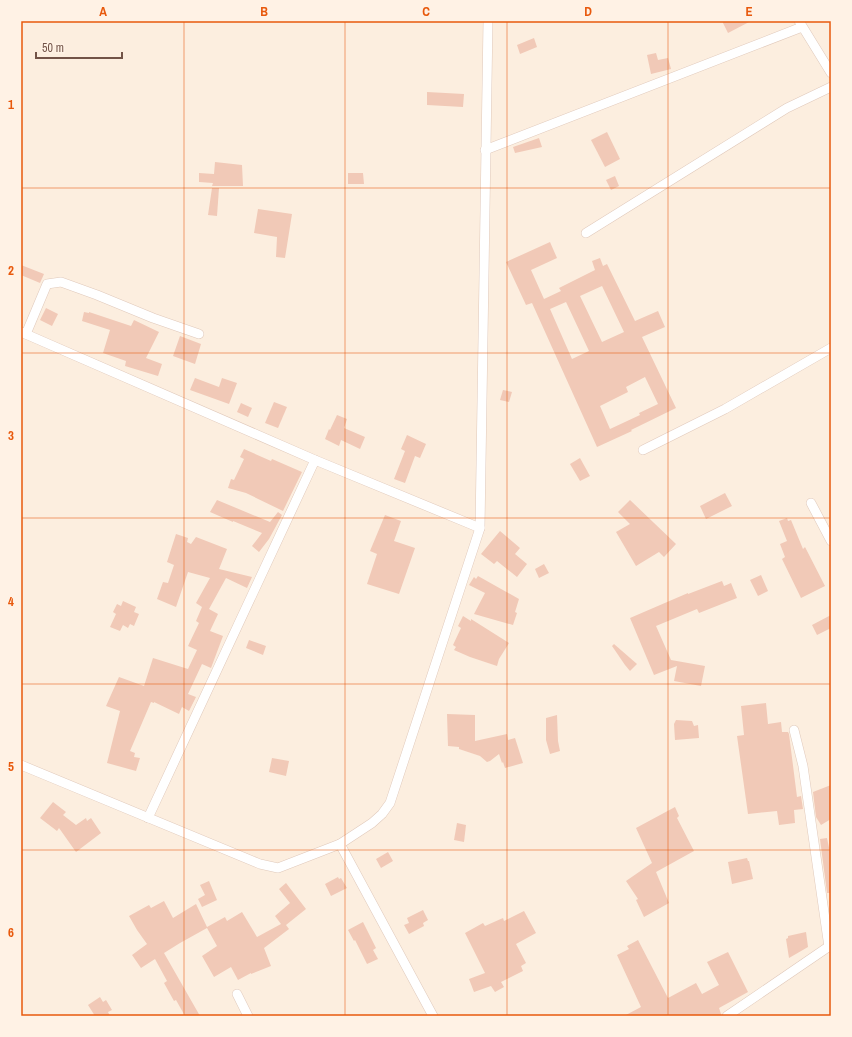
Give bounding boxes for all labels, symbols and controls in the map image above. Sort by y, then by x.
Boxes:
text: A [99,3,107,20]
text: B [260,3,268,20]
text: C [422,3,430,20]
text: D [584,3,592,20]
text: E [745,3,753,20]
scale bar [36,34,122,60]
text: 50 m [42,40,64,56]
text: 1 [8,96,14,113]
text: 2 [8,262,14,279]
text: 3 [8,427,14,444]
text: 4 [8,593,14,610]
text: 5 [8,758,14,775]
text: 6 [8,924,14,941]

